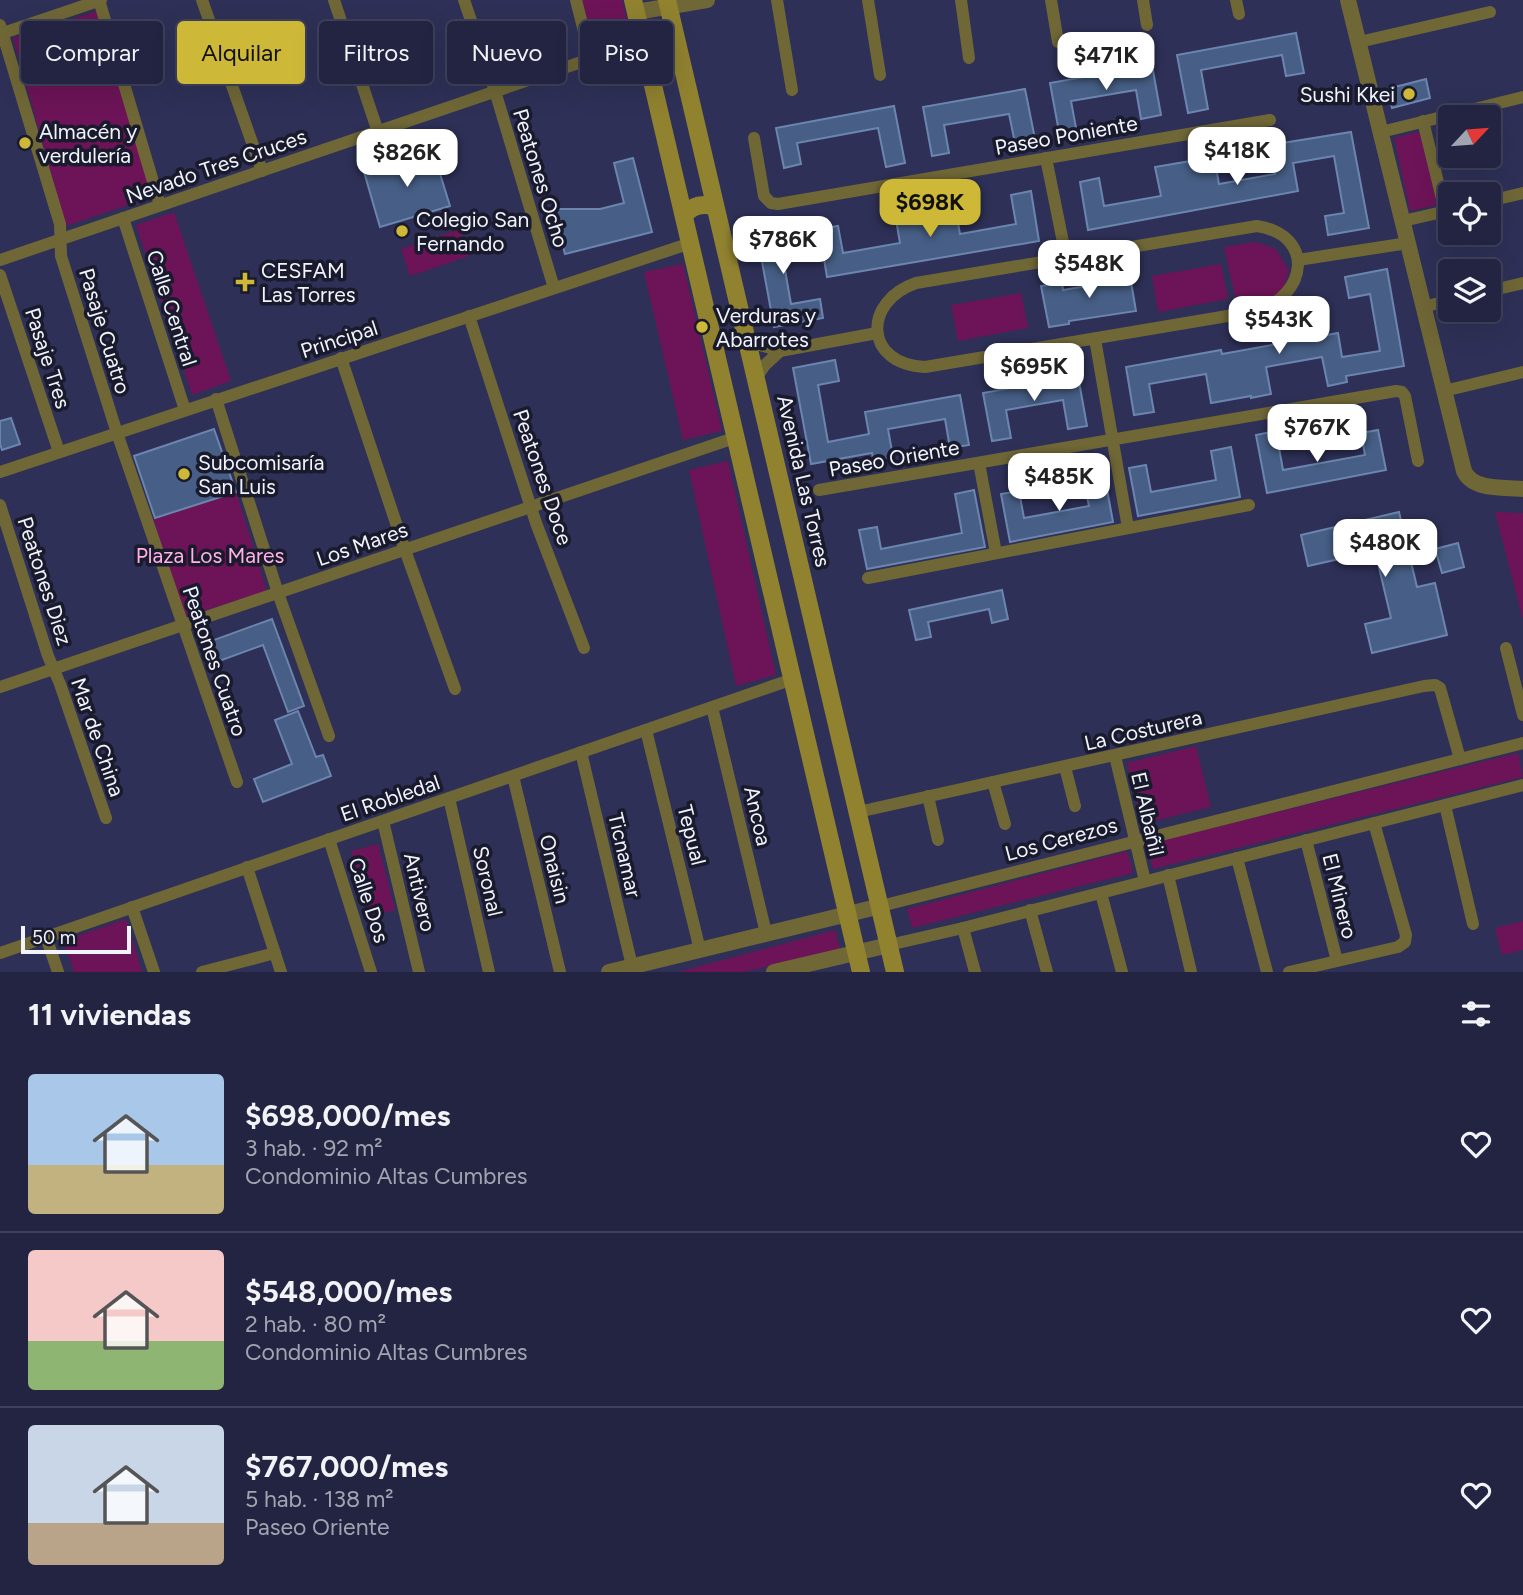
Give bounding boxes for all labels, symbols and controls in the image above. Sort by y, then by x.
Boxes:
chip: Comprar [21,21,163,84]
chip: Alquilar [177,21,305,84]
chip: Filtros [319,21,433,84]
chip: Nuevo [447,21,566,84]
chip: Piso [580,21,673,84]
pin: $471K [1057,32,1155,92]
text: $471K [1073,41,1139,69]
place label: Sushi Kkei [1300,82,1395,107]
marker: Sushi Kkei [1401,86,1417,102]
north arrow [1438,105,1502,168]
map controls [1438,105,1501,322]
street label: Peatones Ocho [508,106,574,250]
street label: Paseo Poniente [993,110,1139,160]
place label: Almacén y verdulería [39,119,137,168]
street label: Nevado Tres Cruces [122,123,310,209]
pin: $418K [1188,128,1286,187]
pin: $826K [358,130,456,189]
marker: Almacén y verdulería [17,135,33,151]
text: $418K [1204,136,1270,164]
text: $826K [373,138,441,166]
pin: $698K [881,180,979,239]
button: locate [1438,182,1501,245]
text: $698K [896,188,964,216]
place label: Colegio San Fernando [416,207,529,256]
pin: $786K [734,216,832,276]
marker: Colegio San Fernando [394,223,410,239]
text: $786K [749,225,817,253]
pin: $548K [1040,240,1138,300]
street label: Calle Central [142,247,202,369]
text: $548K [1054,249,1124,277]
place label: CESFAM Las Torres [261,258,356,307]
button: layers [1438,259,1501,322]
street label: Pasaje Cuatro [74,265,136,397]
marker: CESFAM Las Torres [235,272,255,292]
pin: $543K [1230,296,1328,356]
place label: Verduras y Abarrotes [716,303,816,352]
street label: Pasaje Tres [20,304,76,412]
text: $543K [1245,305,1313,333]
street label: Principal [297,315,381,363]
marker: Verduras y Abarrotes [694,319,710,335]
pin: $695K [985,344,1083,403]
text: $695K [1000,352,1068,380]
street label: Avenida Las Torres [772,393,836,569]
pin: $767K [1268,405,1366,464]
street label: Peatones Doce [508,406,578,548]
text: $767K [1284,413,1350,441]
street label: Paseo Oriente [827,434,961,482]
place label: Subcomisaría San Luis [198,450,324,499]
pin: $485K [1010,454,1108,513]
text: $485K [1024,462,1094,490]
marker: Subcomisaría San Luis [176,466,192,482]
street label: Peatones Diez [12,514,78,648]
street label: Los Mares [313,517,411,571]
pin: $480K [1336,520,1434,579]
text: $480K [1349,528,1421,556]
park label: Plaza Los Mares [136,543,284,568]
street label: Peatones Cuatro [178,583,252,739]
street label: Mar de China [66,674,130,800]
street label: La Costurera [1082,704,1204,756]
street label: El Robledal [337,769,443,827]
street label: El Albañil [1126,770,1170,858]
street label: Ancoa [739,784,777,848]
street label: Tepual [672,802,712,868]
street label: Ticnamar [603,810,647,900]
street label: Los Cerezos [1002,812,1120,866]
street label: Onaisin [534,832,576,906]
street label: Soronal [468,843,508,919]
street label: Antivero [399,850,441,934]
street label: El Minero [1317,851,1363,941]
street label: Calle Dos [343,854,395,946]
scale bar [21,923,131,955]
text: 50 m [32,926,76,949]
icon: filters [1457,995,1495,1033]
text: 11 viviendas [28,996,191,1033]
text: $698,000/mes [245,1097,451,1134]
icon: home [84,1102,168,1186]
icon: heart [1457,1125,1495,1163]
text: 3 hab. · 92 m² [245,1134,383,1162]
text: Condominio Altas Cumbres [245,1162,528,1190]
text: $548,000/mes [245,1273,452,1310]
icon: home [84,1278,168,1362]
icon: heart [1457,1301,1495,1339]
text: 2 hab. · 80 m² [245,1310,386,1338]
text: Condominio Altas Cumbres [245,1338,528,1366]
text: $767,000/mes [245,1448,448,1485]
icon: home [84,1453,168,1537]
icon: heart [1457,1476,1495,1514]
text: 5 hab. · 138 m² [245,1485,394,1513]
text: Paseo Oriente [245,1513,390,1541]

